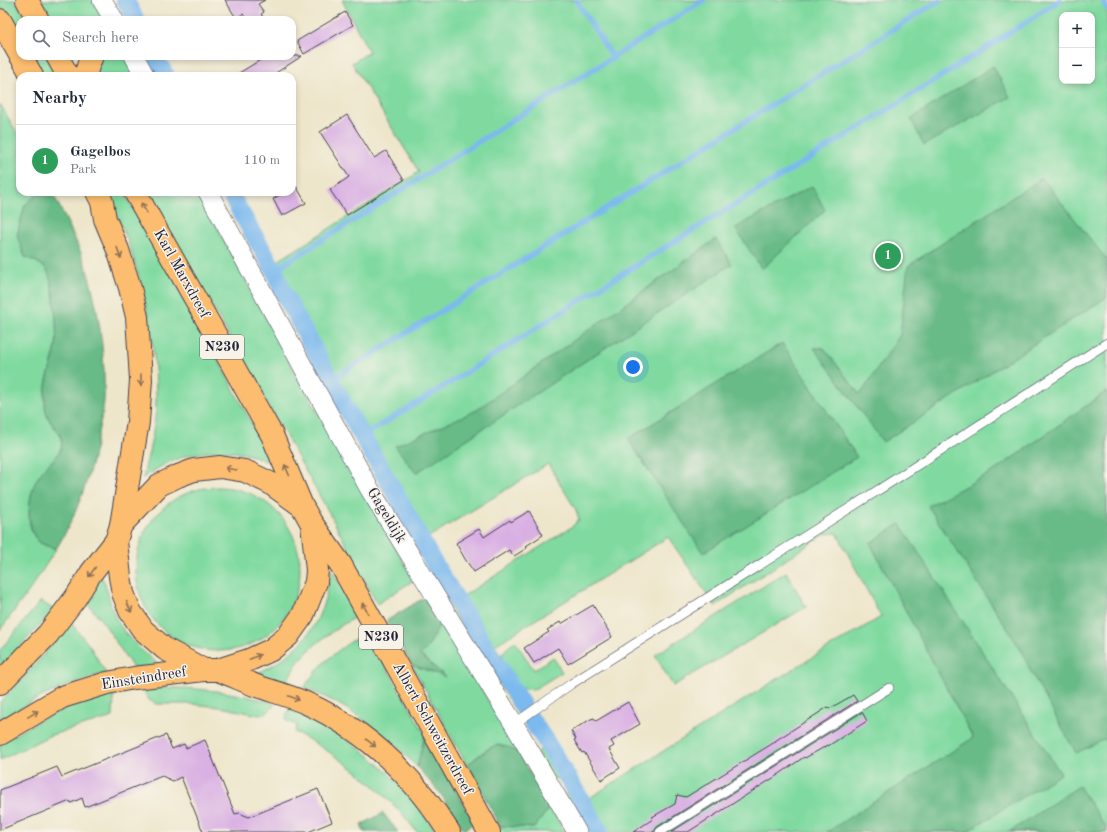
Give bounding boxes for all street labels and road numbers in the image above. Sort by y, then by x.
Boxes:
street label: Karl Marxdreef [150,227,212,322]
road number: N230 [200,335,244,359]
street label: Gageldijk [364,486,408,546]
road number: N230 [359,625,403,649]
street label: Albert Schweitzerdreef [389,660,475,799]
street label: Einsteindreef [100,665,189,693]

